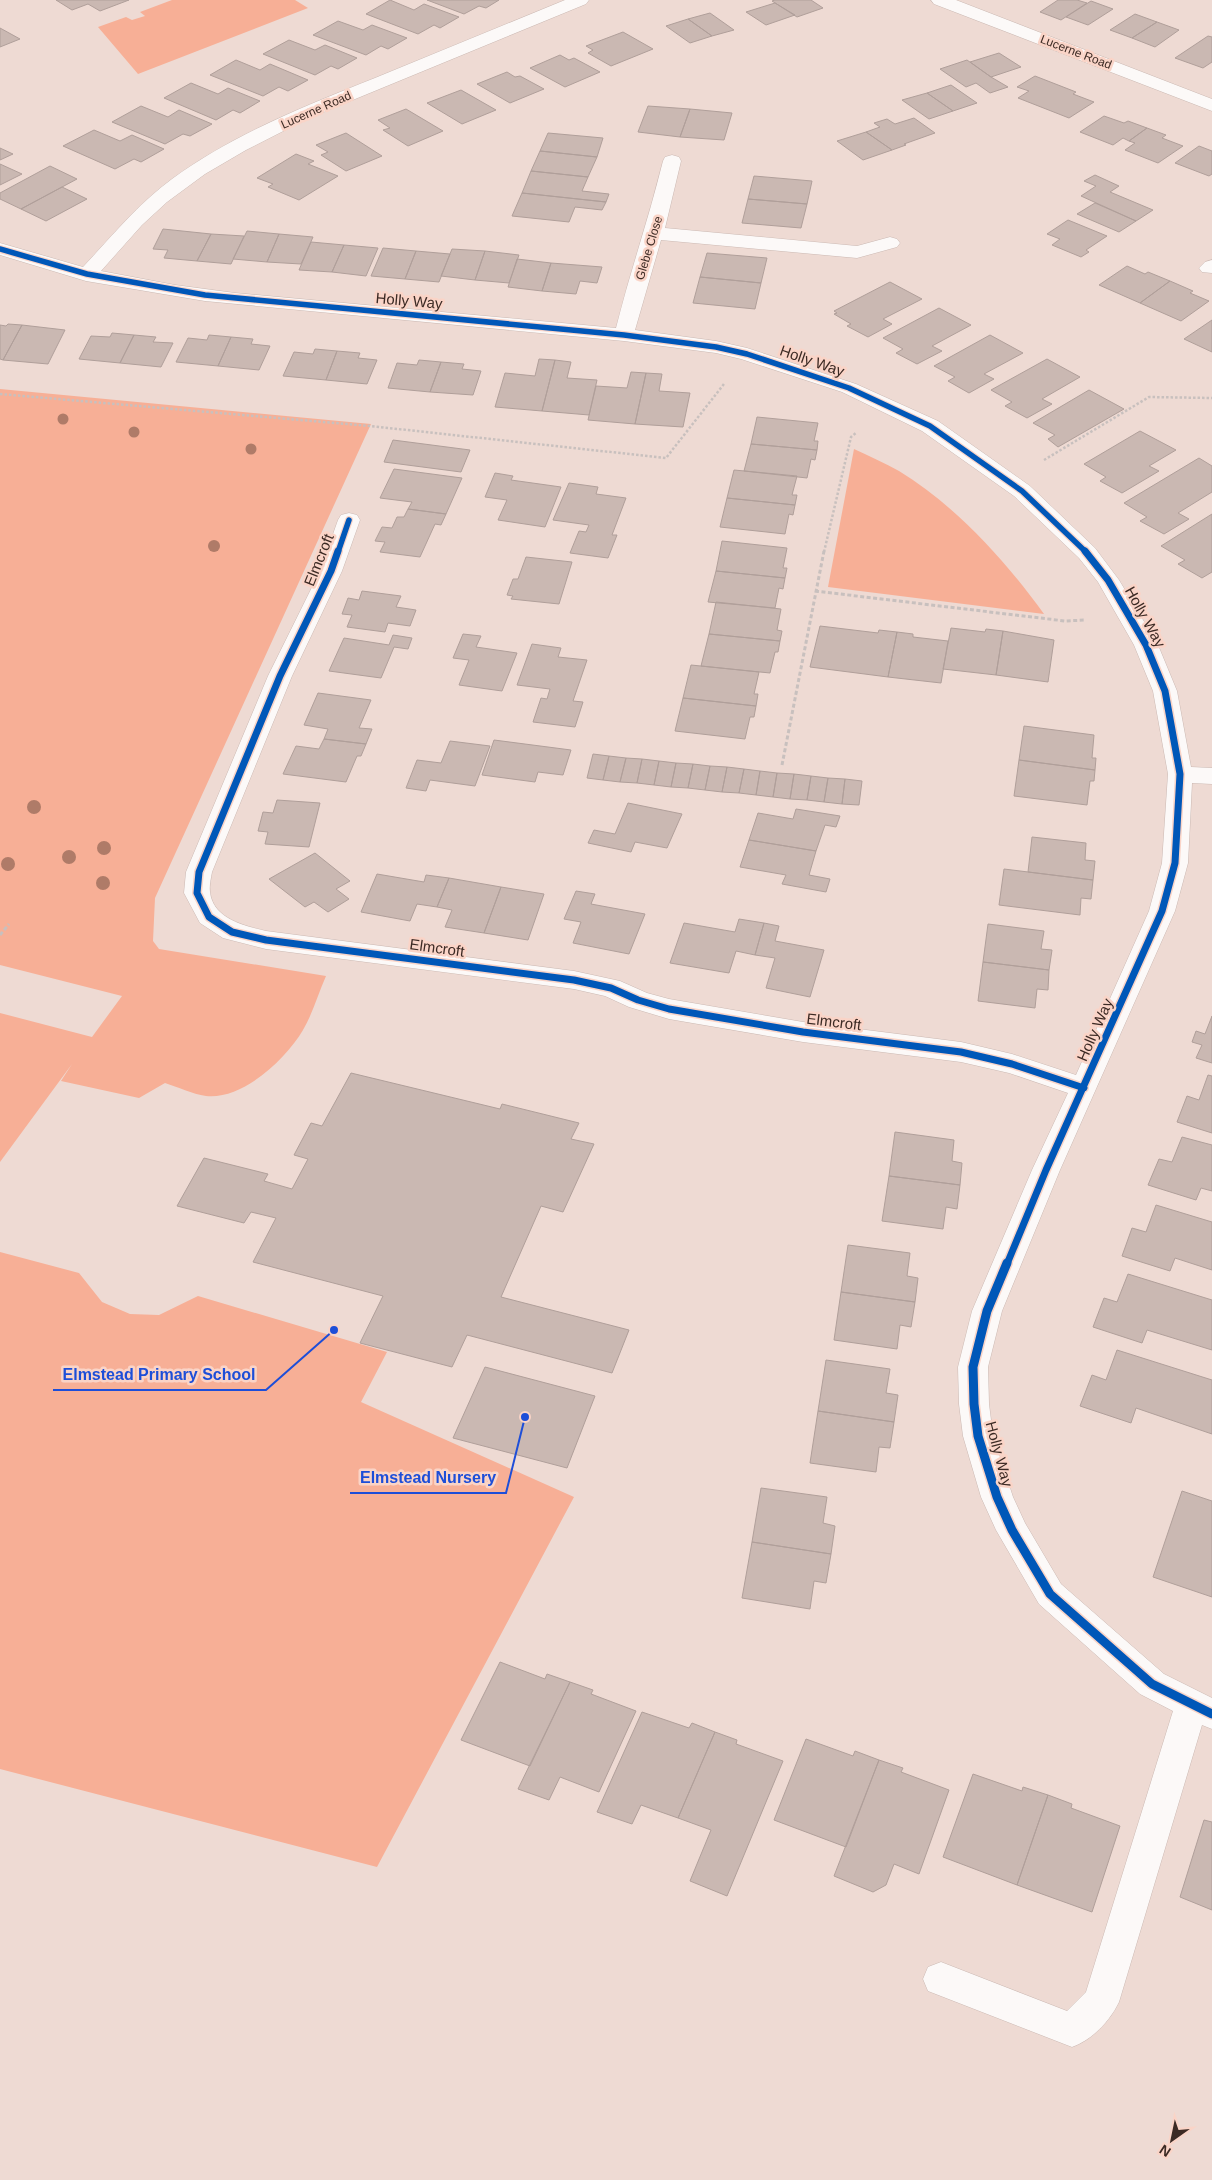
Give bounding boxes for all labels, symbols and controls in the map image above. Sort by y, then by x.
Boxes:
street label: Lucerne Road [1038,32,1114,72]
street label: Lucerne Road [279,88,353,132]
street label: Glebe Close [633,214,665,282]
street label: Holly Way [375,289,444,312]
street label: Holly Way [778,342,847,380]
street label: Elmcroft [300,530,337,589]
street label: Holly Way [1122,583,1169,651]
street label: Elmcroft [409,935,466,960]
street label: Holly Way [1073,995,1116,1064]
street label: Elmcroft [806,1010,863,1033]
callout: Elmstead Primary School [53,1359,266,1390]
text: Elmstead Primary School [63,1366,255,1383]
street label: Holly Way [983,1419,1016,1489]
callout: Elmstead Nursery [350,1462,506,1493]
text: Elmstead Nursery [360,1469,496,1486]
north arrow [1147,2115,1197,2165]
text: N [1156,2141,1174,2160]

